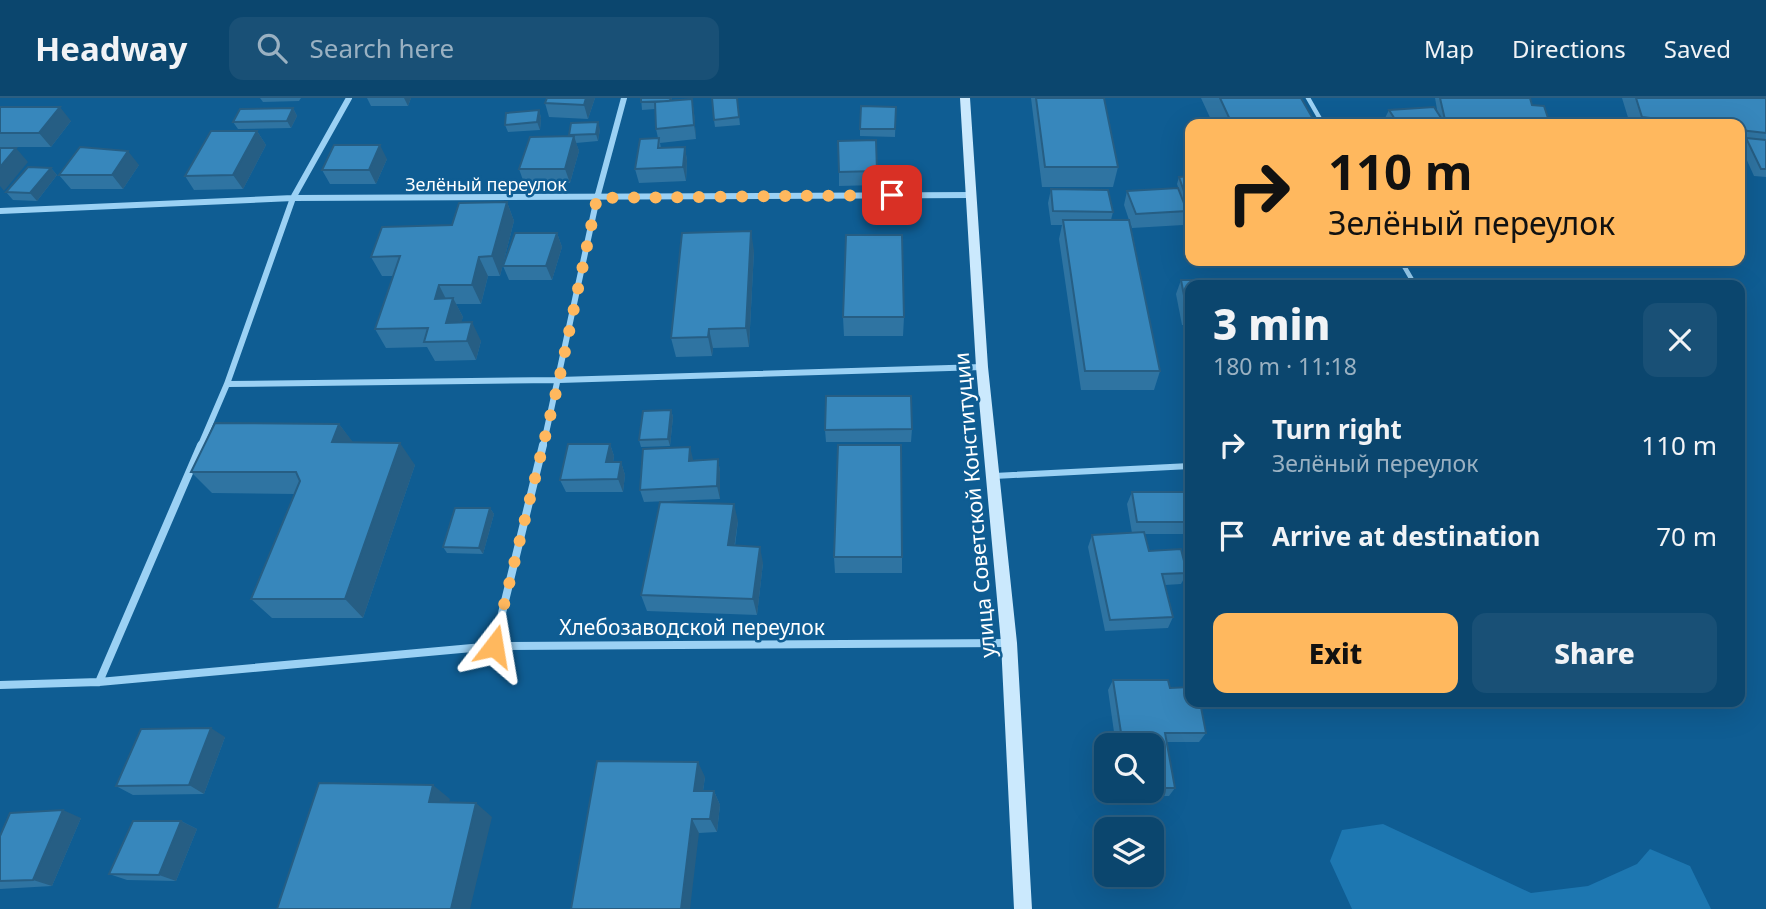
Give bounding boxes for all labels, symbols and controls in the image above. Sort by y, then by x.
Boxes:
search box [229,17,719,80]
text: Headway [35,26,187,71]
icon: search [253,29,291,67]
text: Search here [309,30,454,66]
text: Map [1424,32,1474,65]
text: Directions [1512,32,1626,65]
text: Saved [1664,32,1731,65]
text: 110 m [1328,138,1473,204]
icon: right [1213,147,1304,238]
pin [862,165,922,225]
street label: Зелёный переулок [405,172,567,196]
icon: arrive [873,176,911,214]
text: Зелёный переулок [1328,201,1615,244]
text: 3 min [1213,295,1330,352]
button: close [1643,303,1717,377]
text: 180 m · 11:18 [1213,350,1357,382]
street label: улица Советской Конституции [947,351,1001,659]
text: Turn right [1272,411,1402,447]
icon: right [1213,426,1251,464]
text: 110 m [1641,427,1717,463]
text: Зелёный переулок [1272,447,1478,479]
icon: arrive [1213,517,1251,555]
text: Arrive at destination [1272,518,1541,554]
text: 70 m [1656,518,1717,554]
position arrow [457,609,531,683]
street label: Хлебозаводской переулок [559,613,825,641]
button: Exit [1213,613,1458,693]
button: Share [1472,613,1717,693]
map controls [1094,733,1164,887]
button: search [1094,733,1164,803]
button: layers [1094,817,1164,887]

